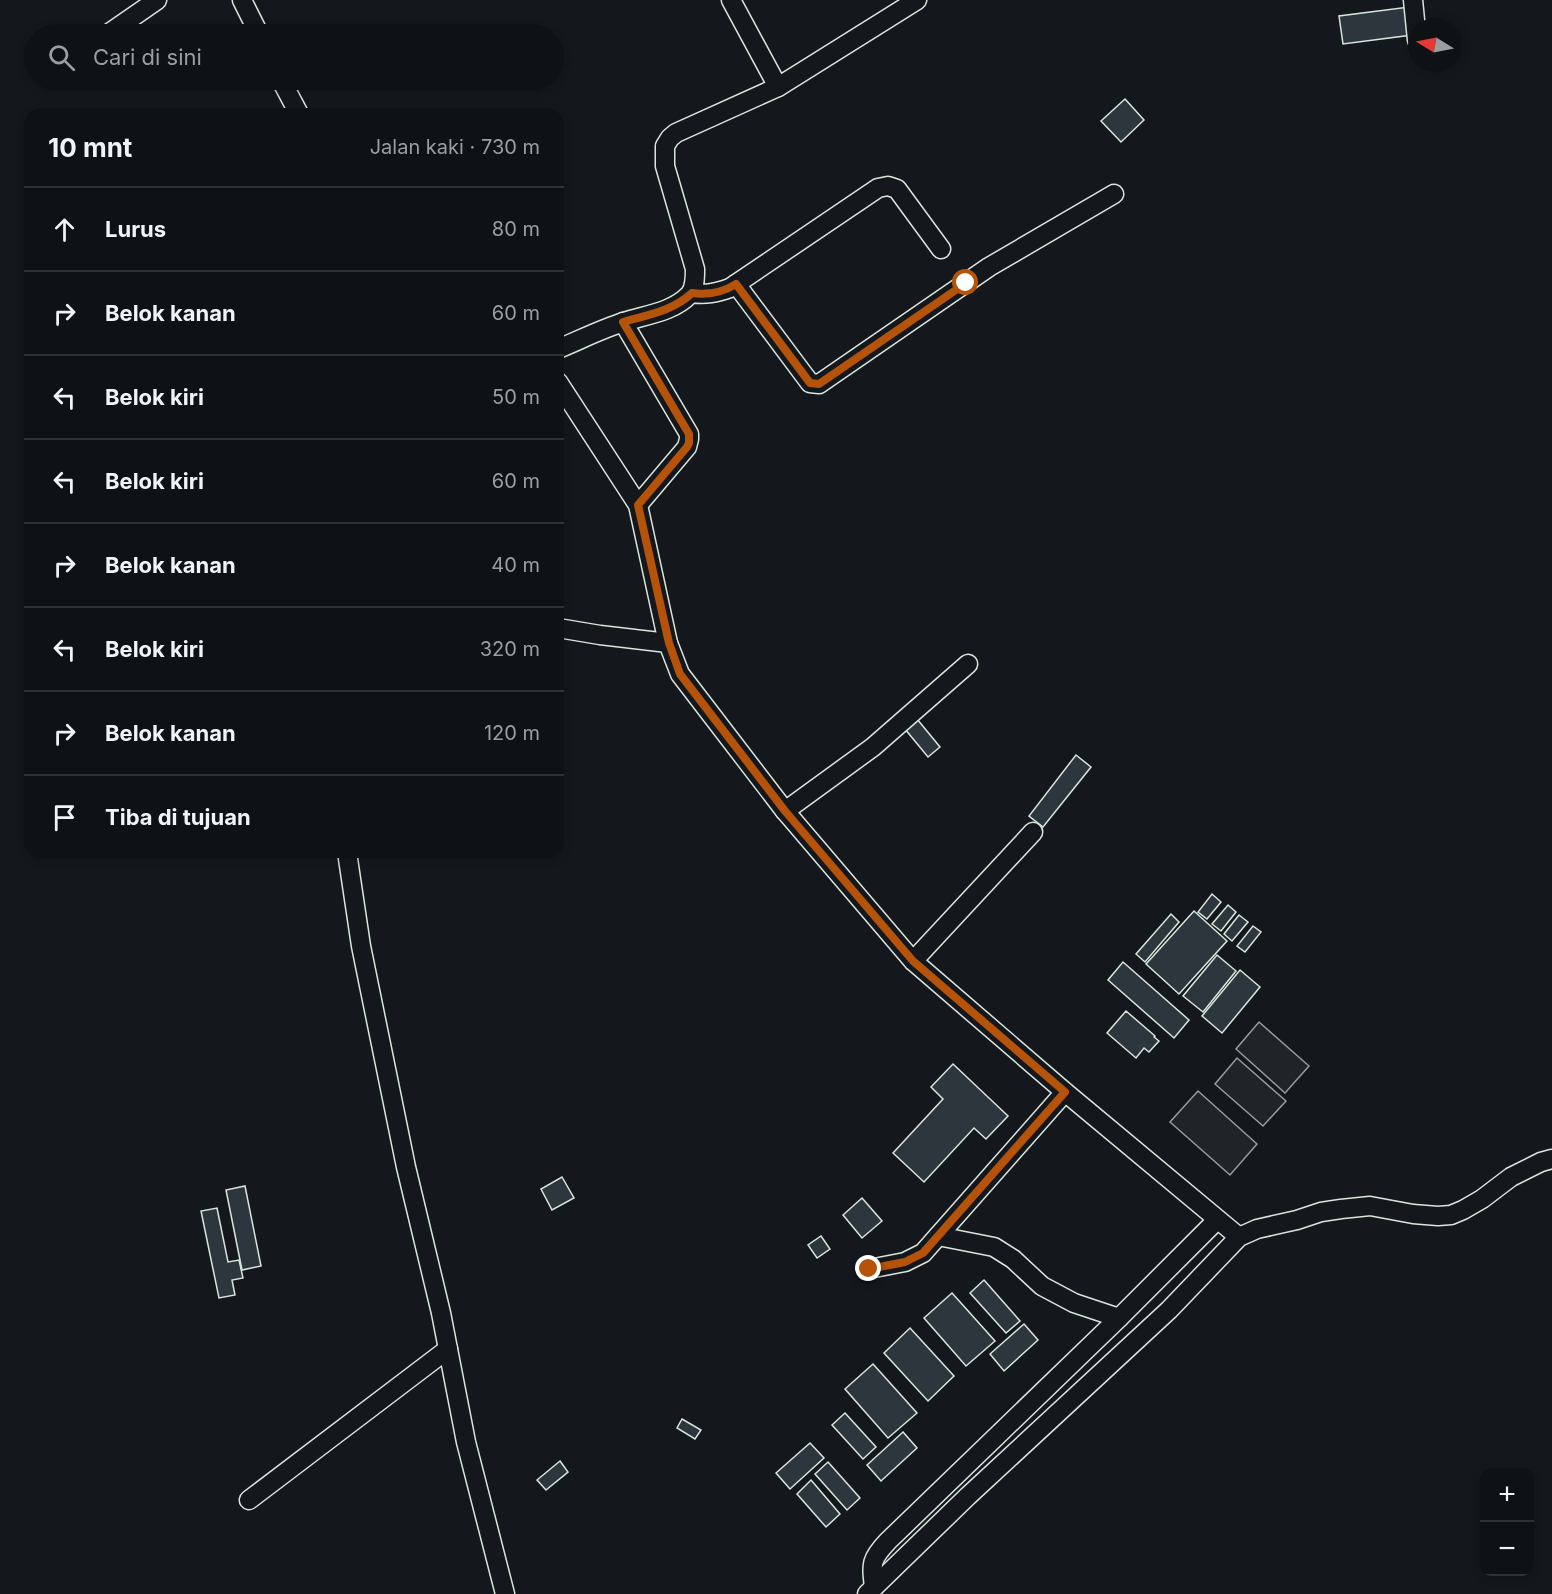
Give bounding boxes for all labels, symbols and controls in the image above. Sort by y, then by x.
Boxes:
north arrow [1408,18,1462,72]
search box [24,24,564,90]
icon: search [45,41,78,74]
text: Cari di sini [93,44,202,70]
text: 10 mnt [48,132,132,163]
text: Jalan kaki · 730 m [370,135,540,159]
icon: ahead [48,213,81,246]
text: Lurus [105,216,166,242]
text: 80 m [492,217,540,241]
route start [952,269,978,295]
icon: right [48,297,81,330]
text: Belok kanan [105,300,236,326]
text: 60 m [492,301,540,325]
icon: left [48,381,81,414]
text: Belok kiri [105,384,204,410]
text: 50 m [492,385,540,409]
icon: left [48,465,81,498]
text: Belok kiri [105,468,204,494]
text: 60 m [492,469,540,493]
icon: right [48,549,81,582]
text: Belok kanan [105,552,236,578]
text: 40 m [491,553,540,577]
icon: left [48,633,81,666]
text: Belok kiri [105,636,204,662]
text: 320 m [480,637,540,661]
icon: right [48,717,81,750]
text: Belok kanan [105,720,236,746]
text: 120 m [484,721,540,745]
icon: arrive [48,801,81,834]
text: Tiba di tujuan [105,804,251,830]
route end [855,1255,881,1281]
map controls [1480,1468,1534,1576]
button: + [1480,1468,1534,1522]
button: − [1480,1522,1534,1576]

